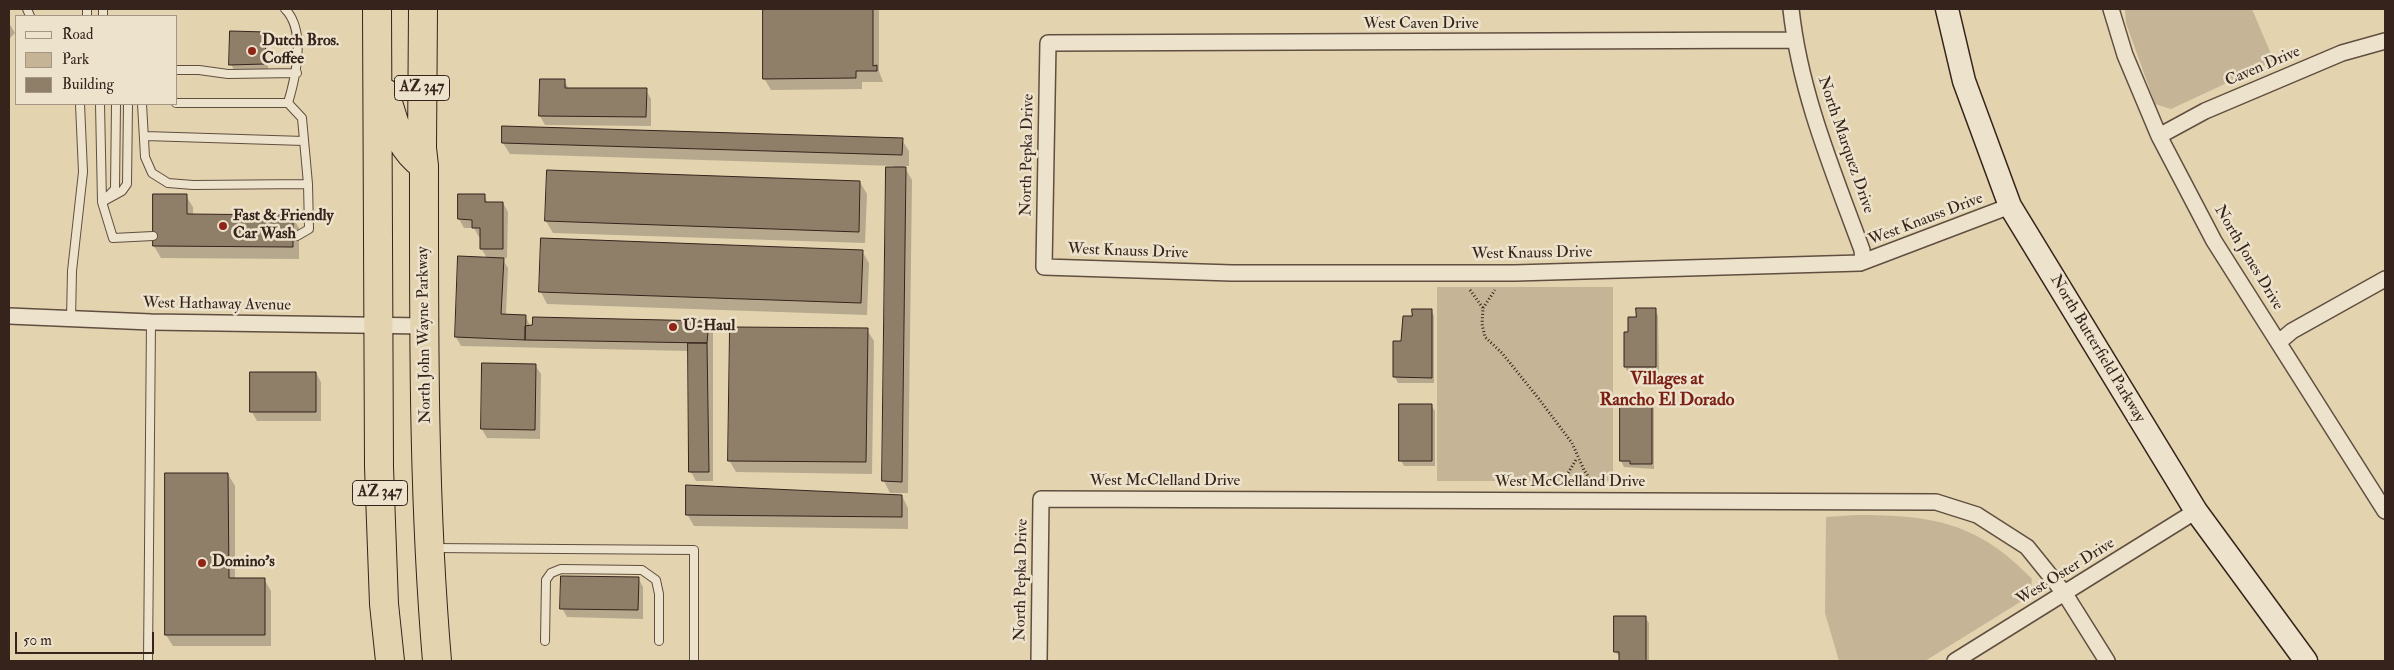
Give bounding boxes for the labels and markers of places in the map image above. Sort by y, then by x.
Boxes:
place label: Dutch Bros. Coffee [262,32,339,70]
marker: Dutch Bros. Coffee [246,45,258,57]
place label: Fast & Friendly Car Wash [233,207,334,245]
marker: Fast & Friendly Car Wash [217,220,229,232]
place label: U-Haul [683,317,735,337]
marker: U-Haul [667,321,679,333]
place label: Domino's [212,553,275,573]
marker: Domino's [196,557,208,569]

